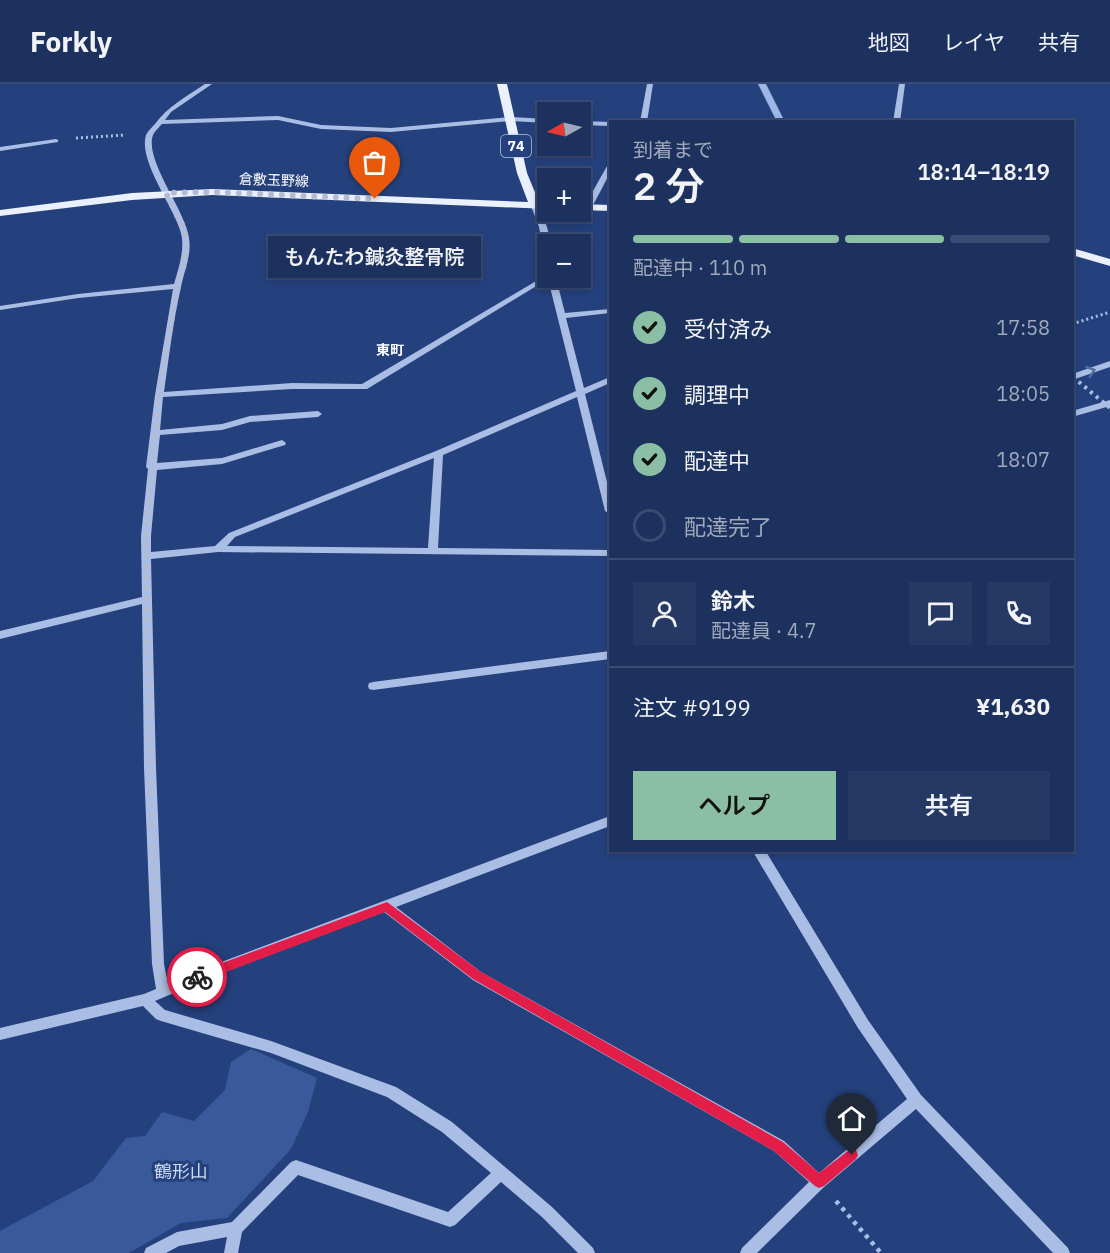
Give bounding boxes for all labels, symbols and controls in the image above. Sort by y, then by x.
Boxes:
text: Forkly [30,23,112,60]
text: 地図 [868,28,910,56]
text: レイヤ [943,28,1005,56]
text: 共有 [1038,28,1080,56]
north arrow [537,102,591,156]
map controls [537,102,591,288]
road number: 74 [501,135,531,157]
text: 到着まで [633,136,713,163]
pin [349,137,400,199]
icon: bag [358,146,391,179]
text: 18:14–18:19 [917,157,1050,186]
text: 2 分 [633,160,705,211]
button: + [537,168,591,222]
street label: 倉敷玉野線 [239,170,309,190]
button: − [537,234,591,288]
callout: もんたわ鍼灸整骨院 [268,235,482,277]
text: もんたわ鍼灸整骨院 [285,243,465,270]
text: 配達中 · 110 m [633,254,767,281]
icon: check [633,311,666,344]
text: 受付済み [684,314,772,343]
text: 17:58 [996,314,1050,341]
district label: 東町 [376,341,404,359]
one-way arrow [1085,365,1096,378]
icon: check [633,377,666,410]
text: 調理中 [684,380,750,409]
text: 18:05 [996,380,1050,407]
icon: check [633,443,666,476]
text: 配達中 [684,446,750,475]
text: 18:07 [996,446,1050,473]
text: 配達完了 [684,512,772,541]
button: person [633,582,696,645]
button: chat [909,582,972,645]
button: phone [987,582,1050,645]
text: 鈴木 [711,586,755,615]
text: 配達員 · 4.7 [711,617,816,644]
text: ¥1,630 [976,692,1050,721]
text: 注文 #9199 [633,693,751,722]
button: ヘルプ [633,771,836,840]
button: 共有 [848,771,1050,840]
courier [167,947,227,1007]
icon: bike [181,961,214,994]
pin [826,1093,877,1155]
icon: home [835,1102,868,1135]
park label: 鶴形山 [154,1160,208,1183]

